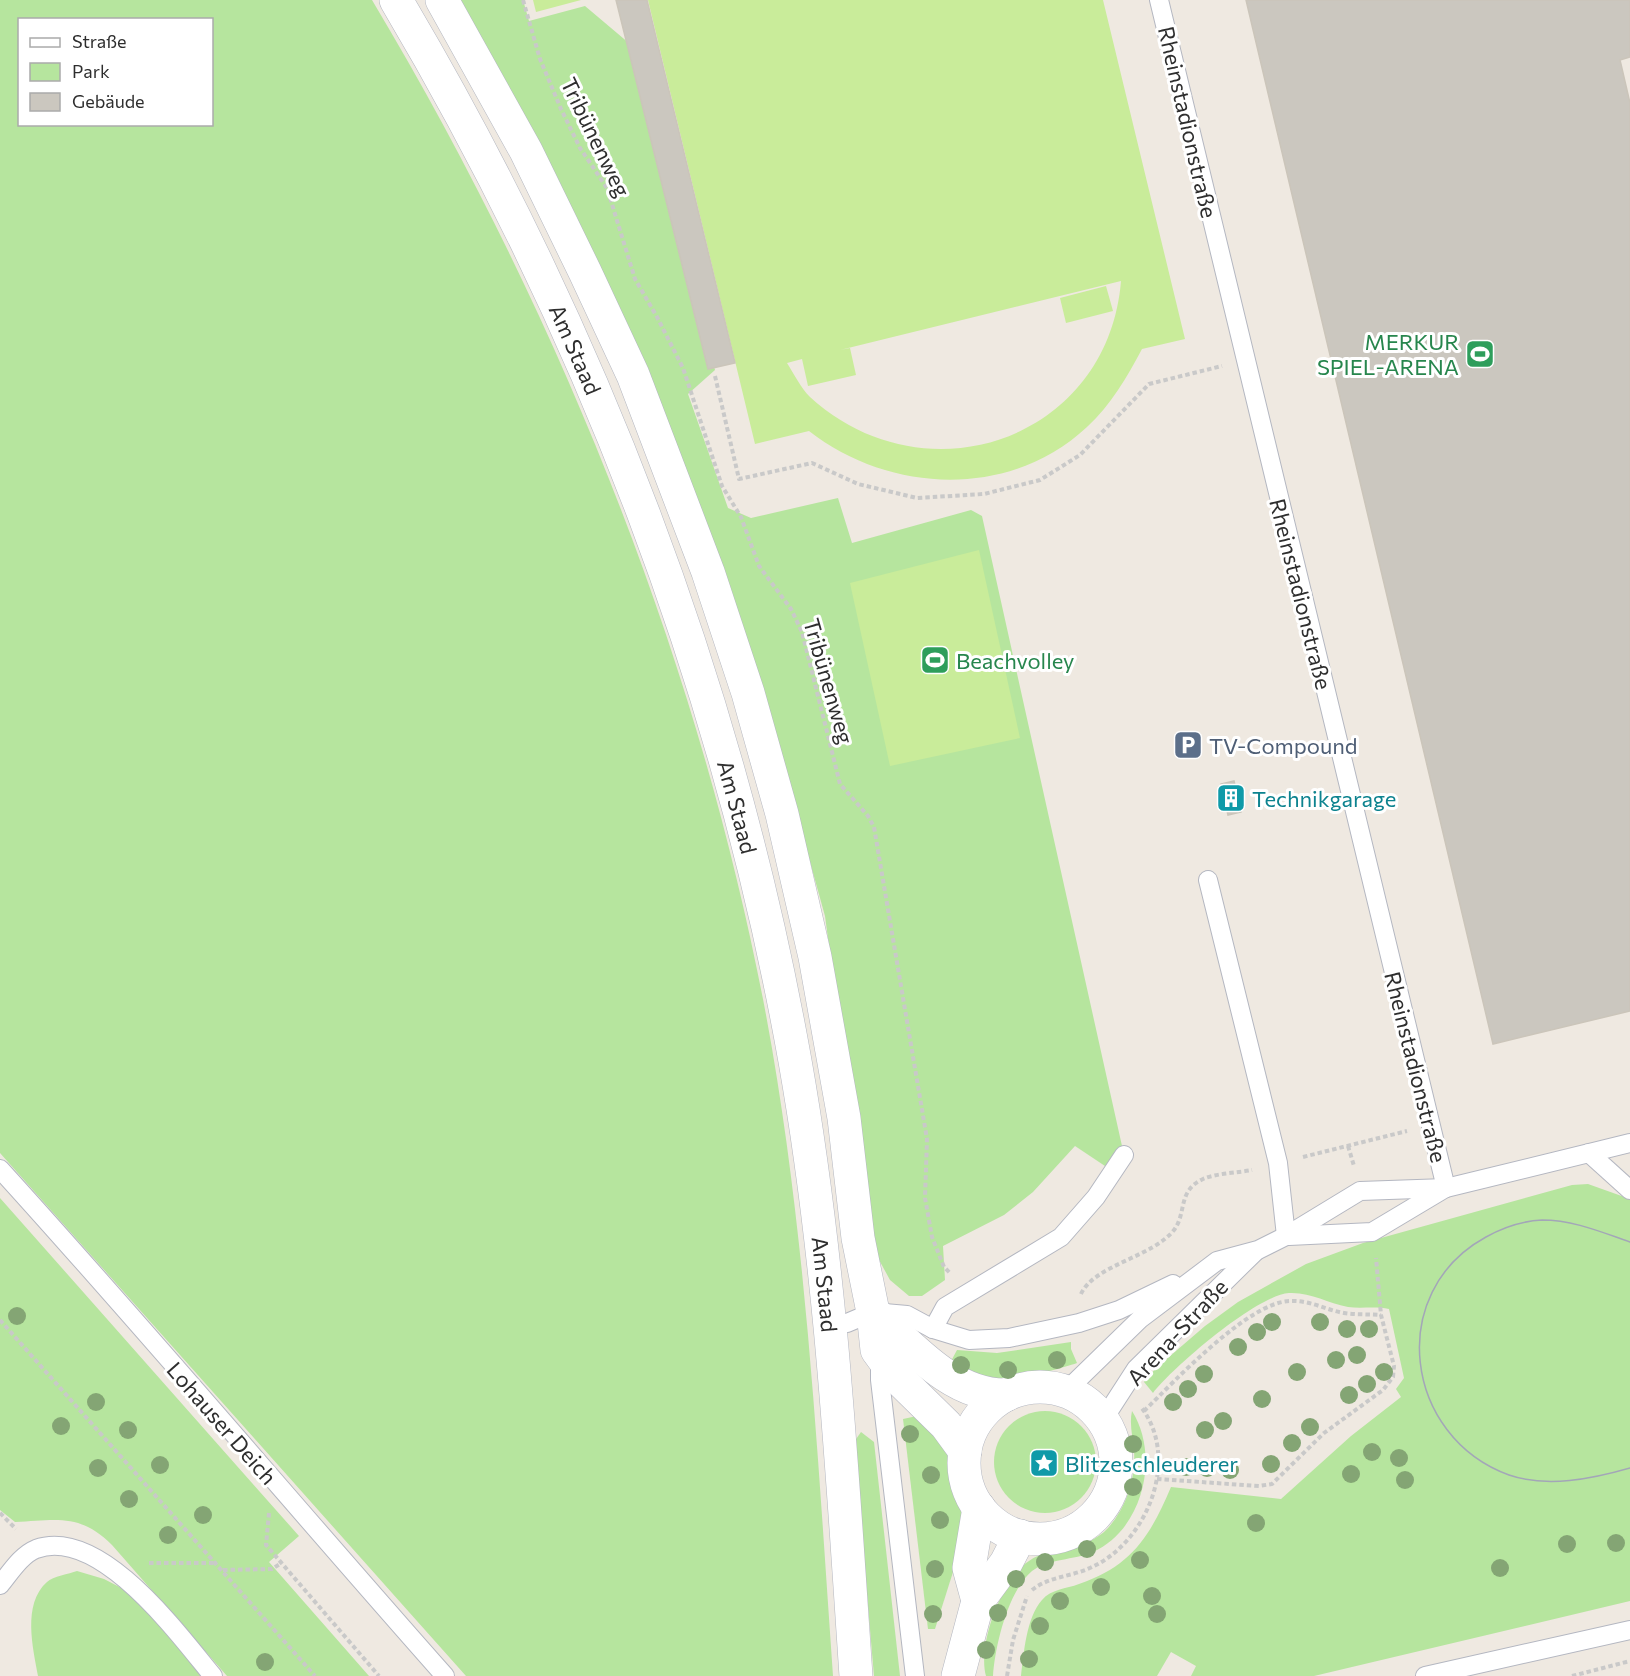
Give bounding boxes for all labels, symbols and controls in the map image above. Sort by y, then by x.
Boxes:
legend [18,18,213,126]
street label: Rheinstadionstraße [1153,24,1223,220]
text: Straße [72,30,127,52]
text: Park [72,60,110,82]
street label: Tribünenweg [556,73,637,201]
text: Gebäude [72,90,145,112]
street label: Am Staad [544,300,608,398]
place label: MERKUR SPIEL-ARENA [1317,328,1459,380]
sports icon: MERKUR SPIEL-ARENA [1464,338,1496,370]
street label: Rheinstadionstraße [1264,496,1338,692]
street label: Tribünenweg [798,615,860,747]
sports icon: Beachvolley [919,644,951,676]
place label: Beachvolley [956,647,1074,674]
parking icon: TV-Compound [1172,729,1204,761]
place label: TV-Compound [1209,732,1358,759]
street label: Am Staad [712,757,763,857]
building icon: Technikgarage [1215,782,1247,814]
place label: Technikgarage [1252,785,1396,812]
street label: Rheinstadionstraße [1379,969,1453,1165]
street label: Am Staad [807,1235,844,1333]
street label: Arena-Straße [1121,1273,1233,1391]
street label: Lohauser Deich [161,1356,283,1490]
place icon: Blitzeschleuderer [1028,1447,1060,1479]
place label: Blitzeschleuderer [1065,1450,1238,1477]

